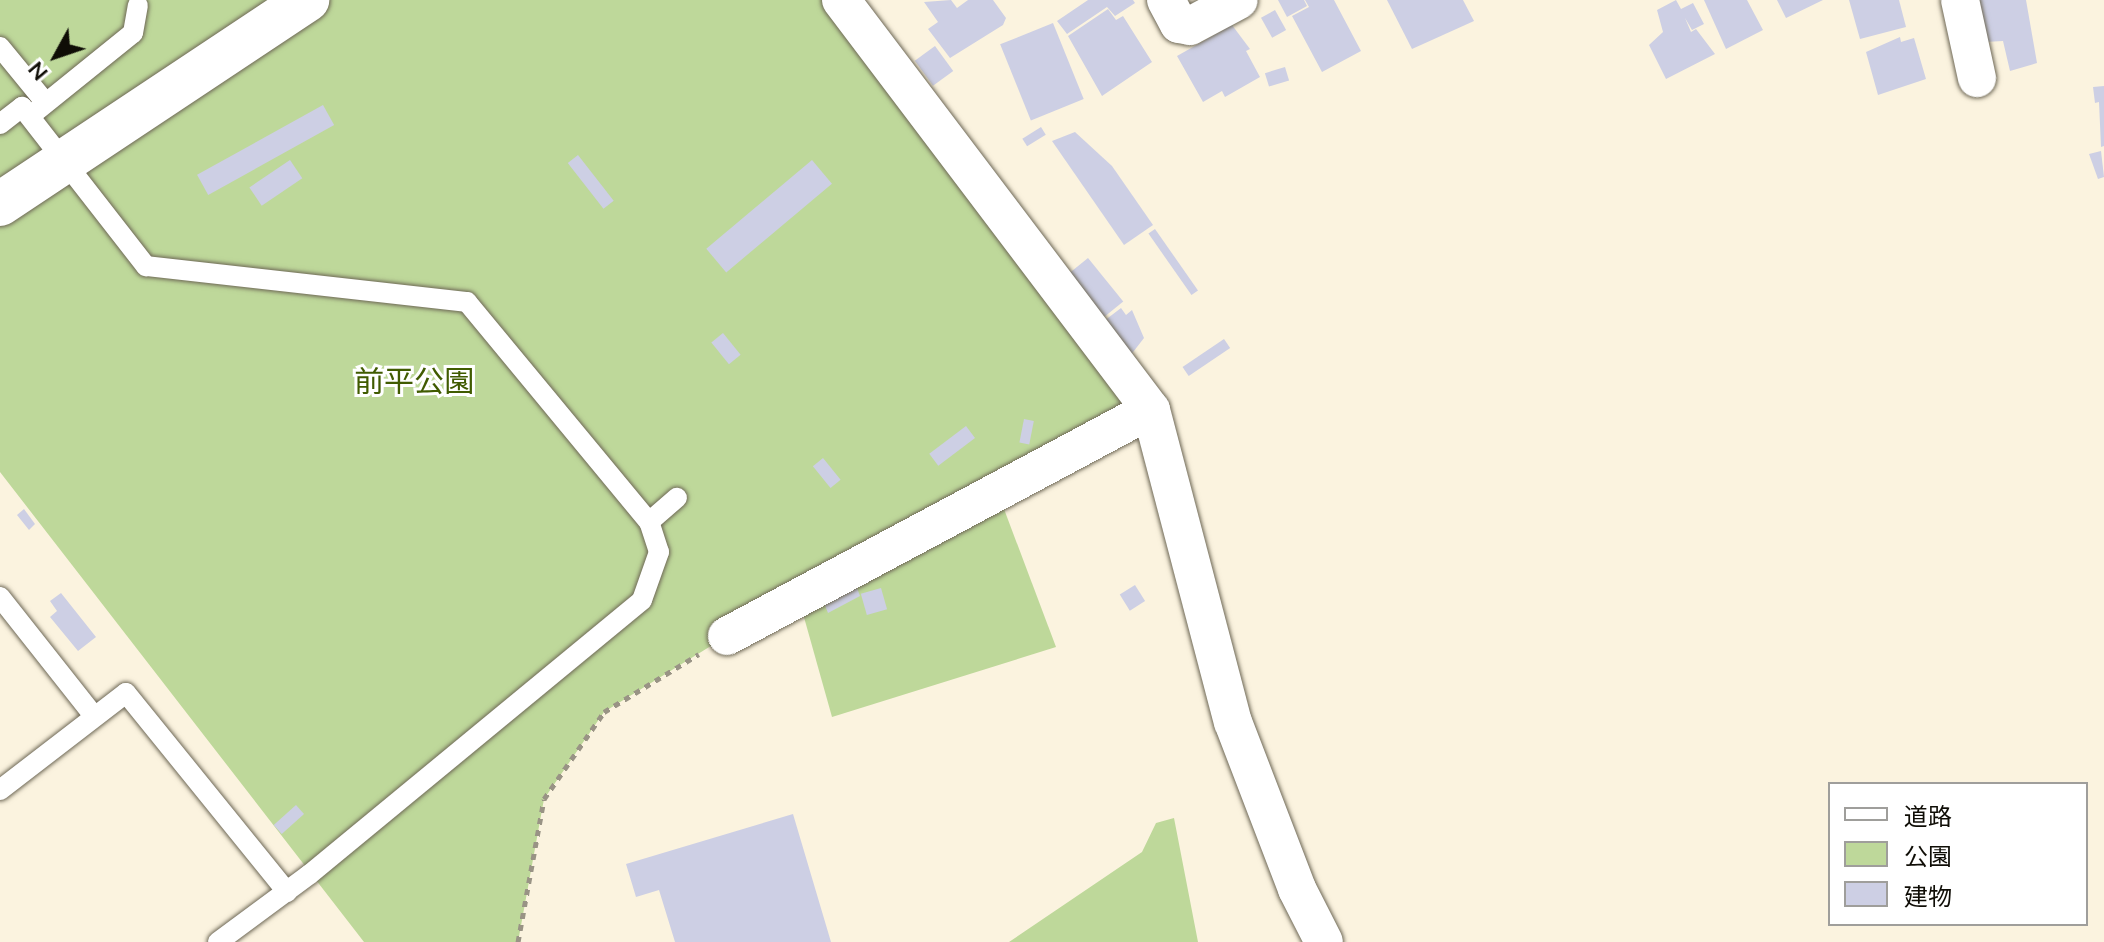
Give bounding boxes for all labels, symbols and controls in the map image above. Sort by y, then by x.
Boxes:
north arrow [16,16,96,96]
text: N [22,56,54,87]
park label: 前平公園 [354,363,474,399]
legend [1828,782,2088,926]
text: 道路 [1904,801,1952,831]
text: 公園 [1904,841,1952,871]
text: 建物 [1904,881,1952,911]

